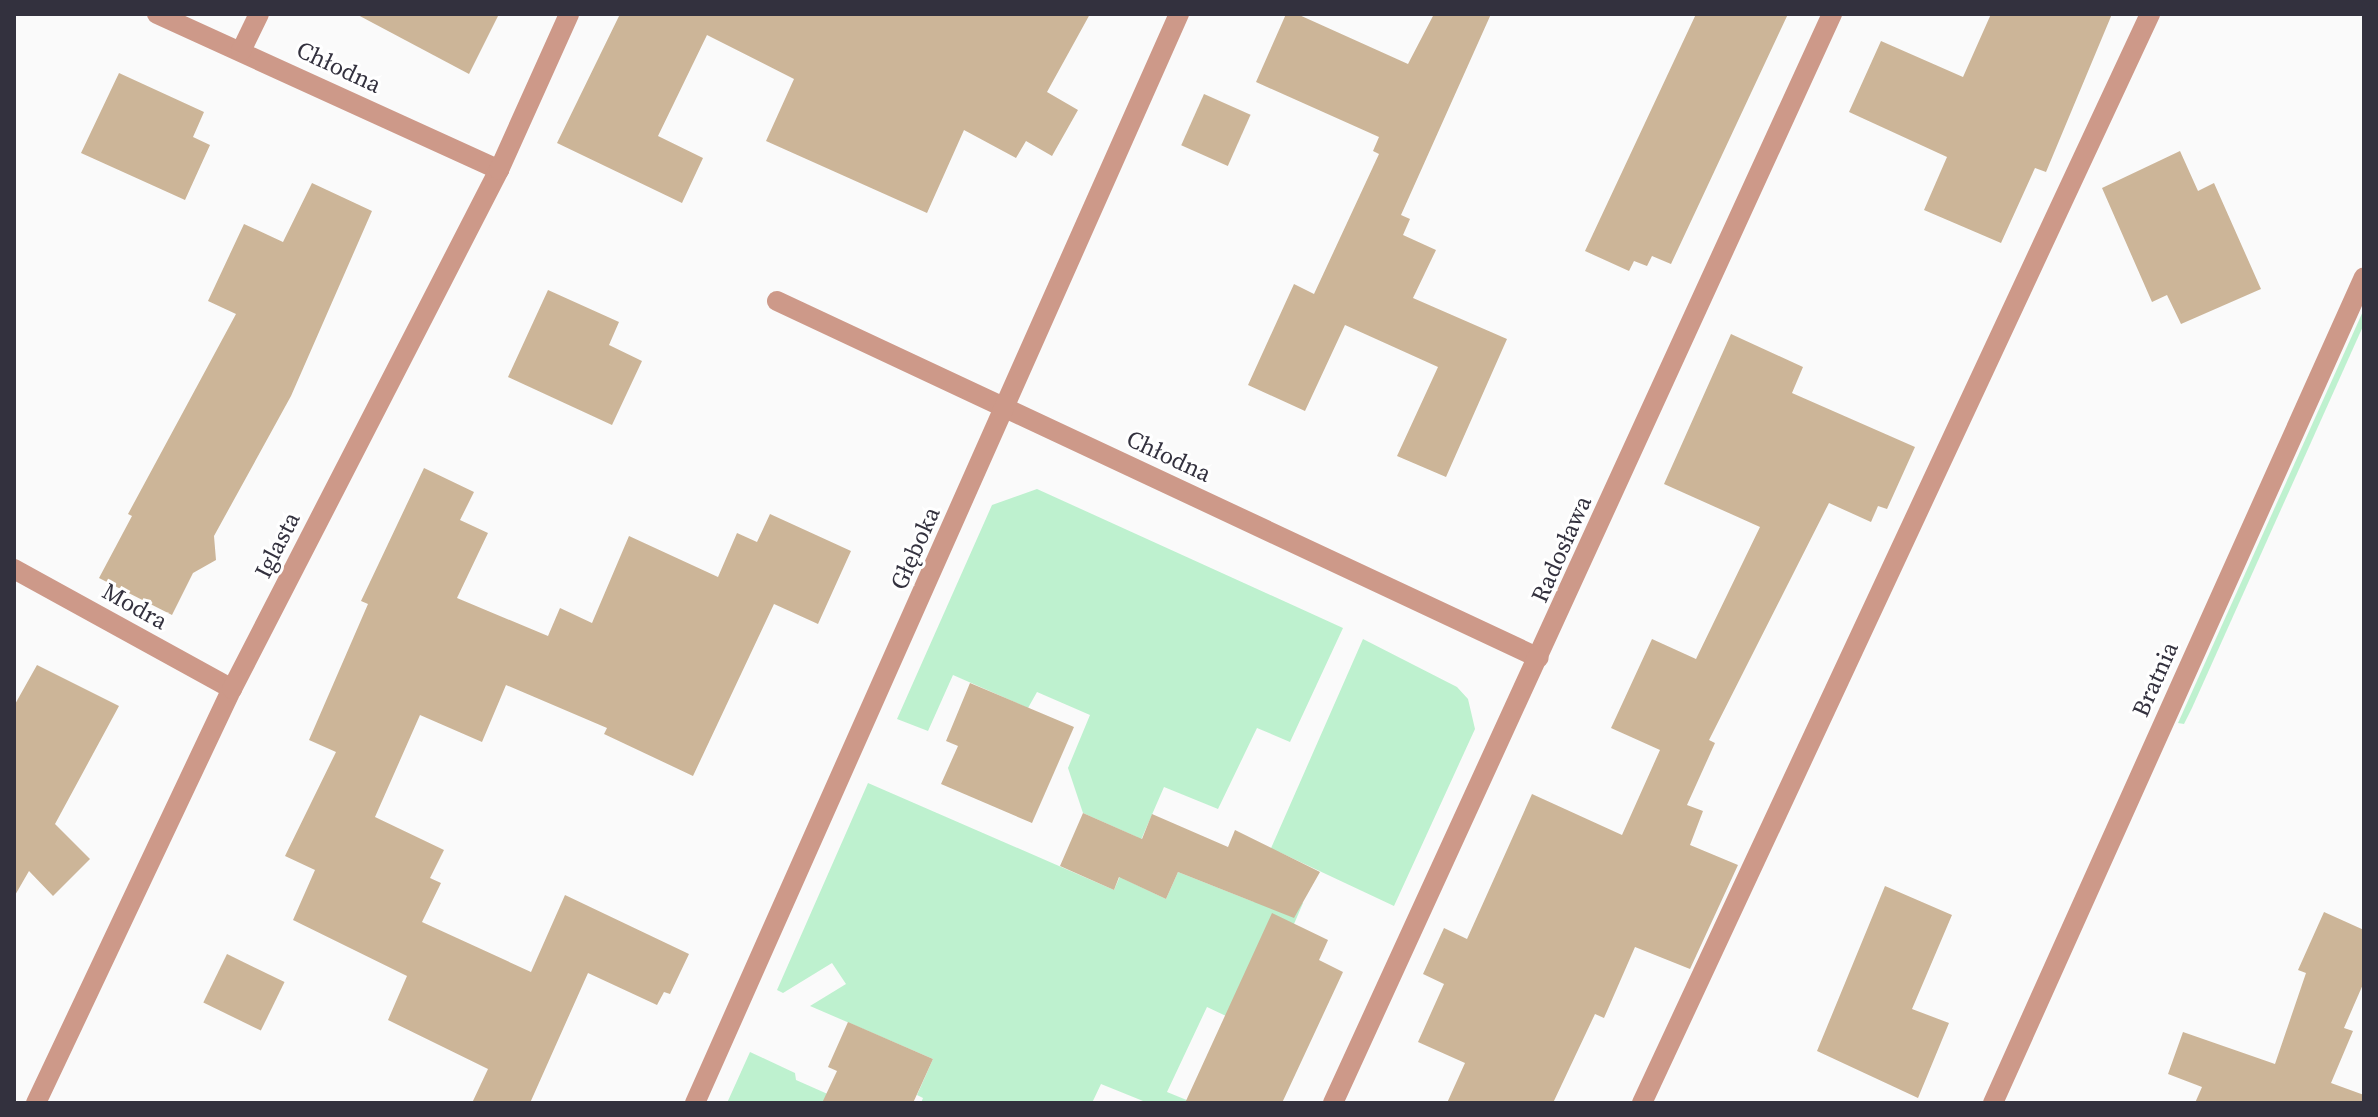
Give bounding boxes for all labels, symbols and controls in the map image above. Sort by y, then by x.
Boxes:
street label: Chłodna [292,35,386,99]
street label: Chłodna [1122,424,1216,488]
street label: Radosława [1525,491,1597,607]
street label: Głęboka [884,502,946,594]
street label: Iglasta [248,507,306,583]
street label: Modra [97,576,173,636]
street label: Bratnia [2126,637,2184,721]

